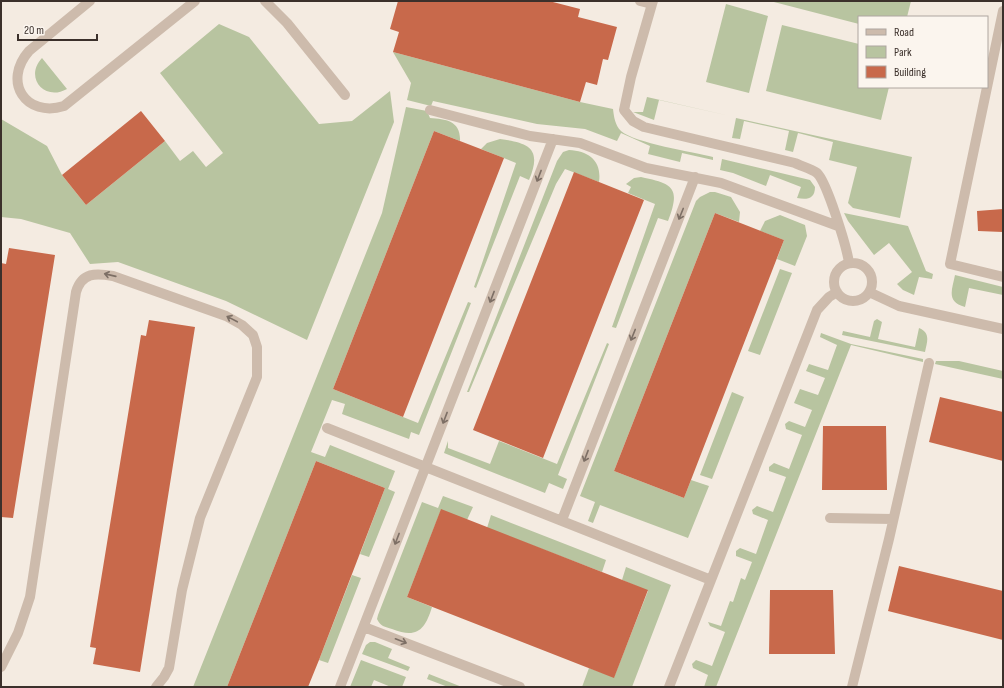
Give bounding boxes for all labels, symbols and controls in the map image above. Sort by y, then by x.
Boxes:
scale bar [18,16,97,42]
legend [858,16,988,88]
text: 20 m [24,23,44,38]
text: Road [894,25,914,40]
text: Park [894,45,912,60]
text: Building [894,65,926,80]
one-way arrow [534,169,542,181]
one-way arrow [677,207,684,219]
one-way arrow [104,271,117,279]
one-way arrow [488,291,496,303]
one-way arrow [226,315,238,323]
one-way arrow [629,328,637,340]
one-way arrow [440,412,448,424]
one-way arrow [582,449,590,461]
one-way arrow [393,533,401,545]
one-way arrow [394,637,406,645]

